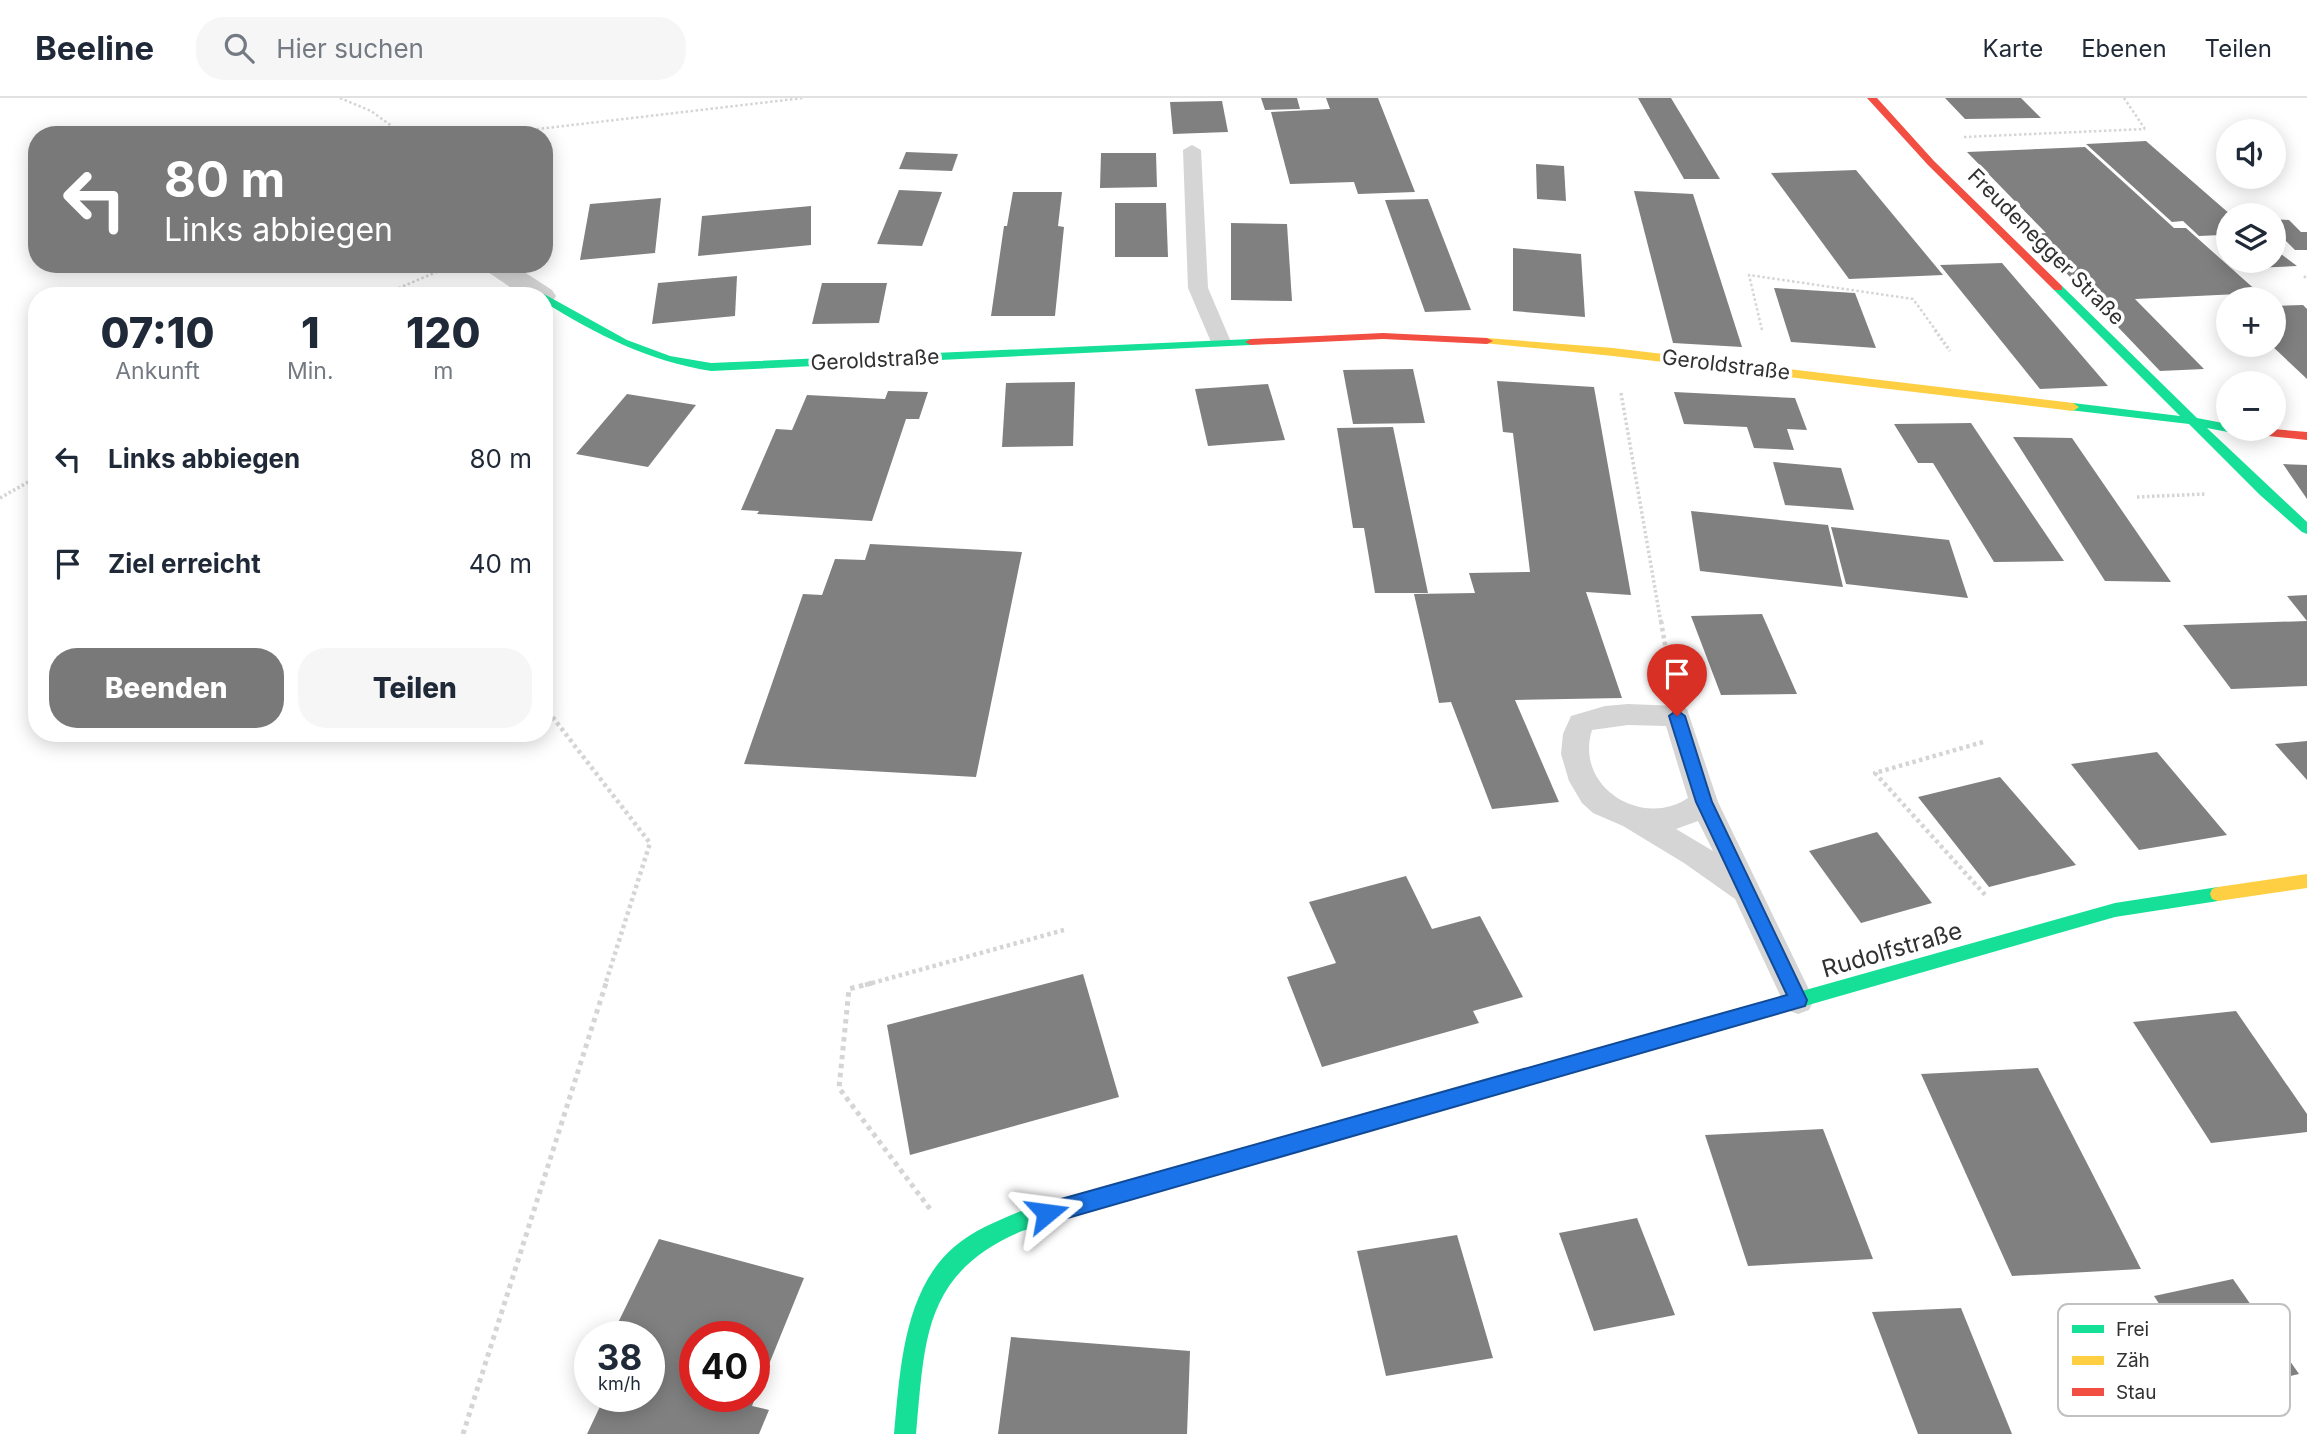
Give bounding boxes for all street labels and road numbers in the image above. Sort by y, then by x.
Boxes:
street label: Freudenegger Straße [1963,163,2130,330]
street label: Geroldstraße [810,344,940,375]
street label: Geroldstraße [1661,344,1792,385]
street label: Rudolfstraße [1818,916,1965,983]

